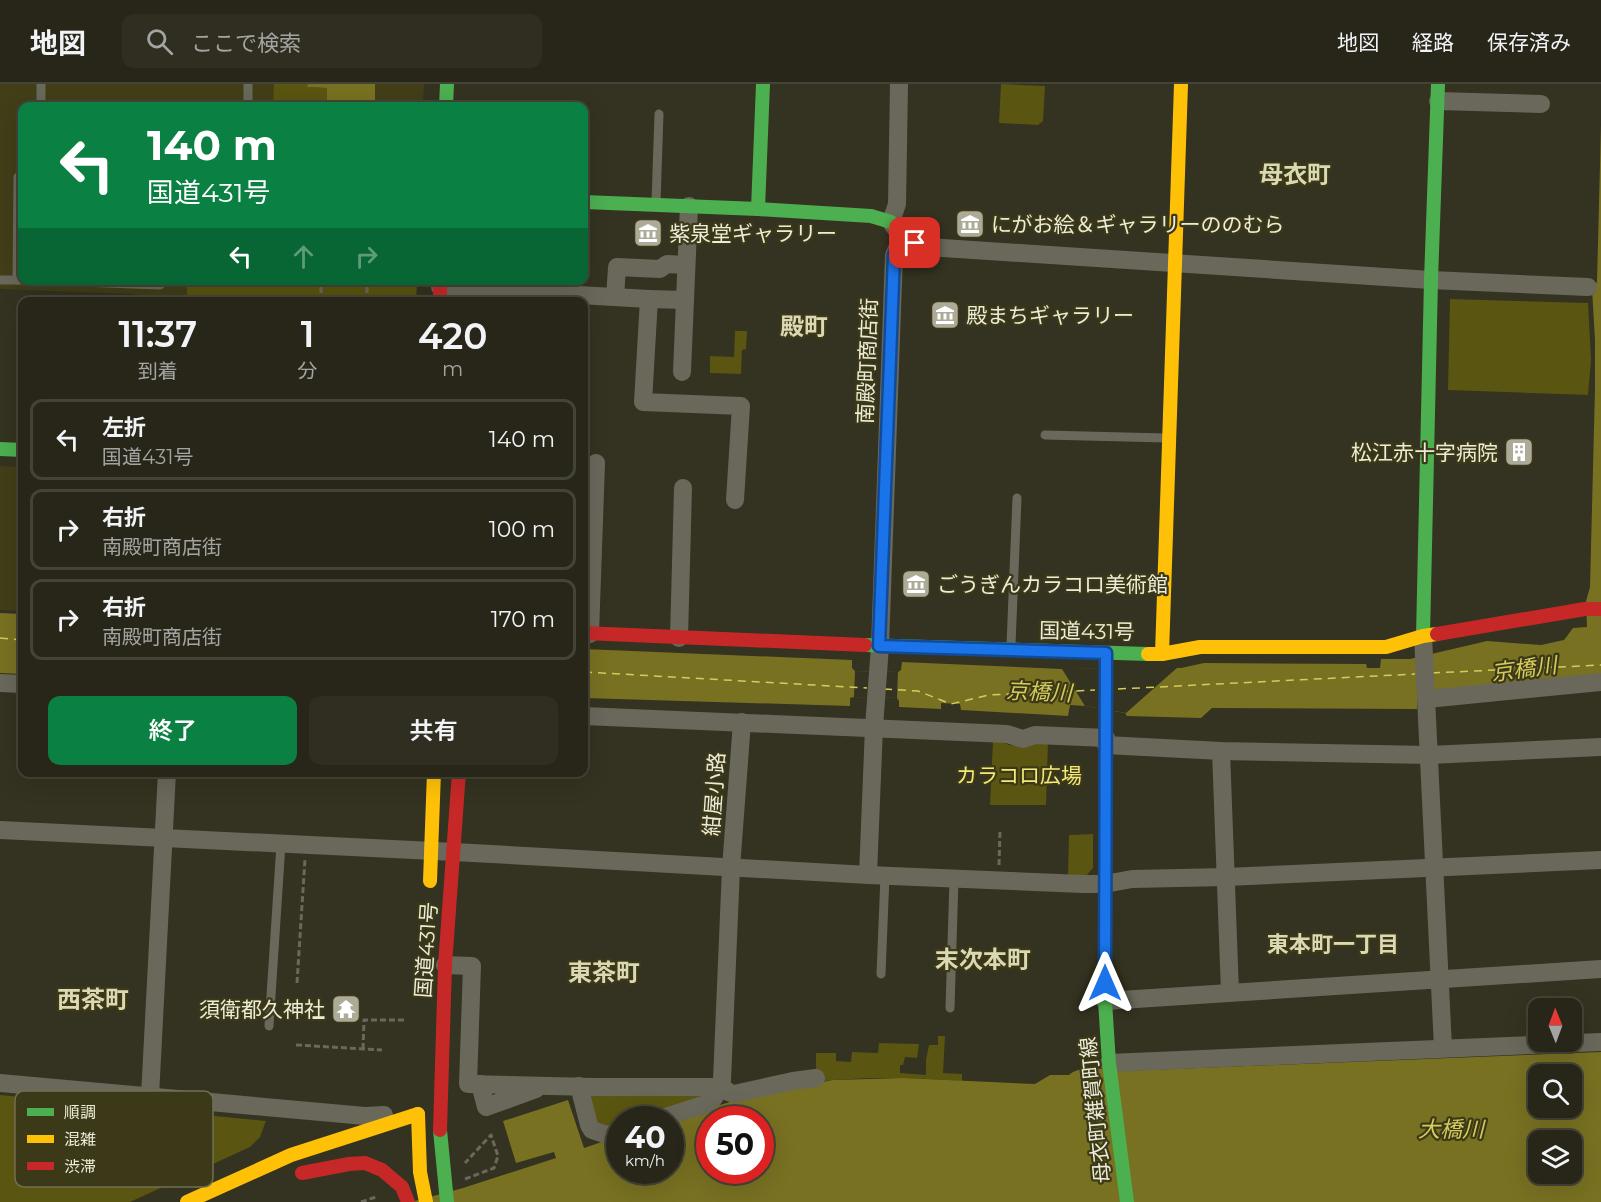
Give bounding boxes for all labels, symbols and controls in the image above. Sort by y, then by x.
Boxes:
search box [122,14,542,68]
icon: search [143,25,176,58]
text: 地図 [30,26,86,60]
text: ここで検索 [191,30,301,57]
text: 地図 [1337,30,1379,55]
text: 経路 [1412,30,1454,55]
text: 保存済み [1487,30,1571,55]
text: 140 m [147,119,277,171]
icon: left [48,126,126,204]
district label: 母衣町 [1259,160,1331,189]
text: 国道431号 [147,176,270,209]
museum icon: にがお絵＆ギャラリーののむら [954,208,986,240]
place label: にがお絵＆ギャラリーののむら [991,212,1285,237]
museum icon: 紫泉堂ギャラリー [632,217,664,249]
pin [889,217,940,268]
place label: 紫泉堂ギャラリー [669,221,837,246]
icon: arrive [898,226,931,259]
icon: left [224,240,257,273]
icon: ahead [287,240,320,273]
icon: right [350,240,383,273]
street label: 南殿町商店街 [852,298,882,424]
museum icon: 殿まちギャラリー [929,299,961,331]
place label: 殿まちギャラリー [966,303,1134,328]
text: 11:37 [118,312,197,356]
text: 1 [301,312,314,356]
district label: 殿町 [780,312,828,341]
text: 420 [418,314,488,358]
text: m [442,357,463,381]
text: 到着 [138,359,178,383]
text: 分 [298,359,318,383]
text: 左折 [102,414,146,441]
icon: left [51,423,84,456]
text: 140 m [489,426,555,453]
building icon: 松江赤十字病院 [1503,436,1535,468]
place label: 松江赤十字病院 [1351,440,1498,465]
text: 国道431号 [102,445,193,469]
text: 右折 [102,504,146,531]
icon: right [51,513,84,546]
text: 100 m [489,516,555,543]
text: 南殿町商店街 [102,535,222,559]
museum icon: ごうぎんカラコロ美術館 [900,568,932,600]
place label: ごうぎんカラコロ美術館 [937,572,1168,597]
text: 右折 [102,594,146,621]
icon: right [51,603,84,636]
text: 170 m [491,606,555,633]
street label: 国道431号 [1039,618,1135,644]
text: 南殿町商店街 [102,625,222,649]
water label: 京橋川 [1490,651,1560,686]
water label: 京橋川 [1006,677,1074,707]
button: 終了 [48,696,297,765]
button: 共有 [309,696,558,765]
street label: 紺屋小路 [699,751,729,837]
park label: カラコロ広場 [956,763,1082,788]
street label: 国道431号 [410,901,442,999]
district label: 東本町一丁目 [1267,931,1399,958]
district label: 末次本町 [935,945,1031,974]
position arrow [1073,951,1137,1015]
district label: 東茶町 [568,958,640,987]
district label: 西茶町 [57,985,129,1014]
temple icon: 須衛都久神社 [330,993,362,1025]
place label: 須衛都久神社 [199,997,325,1022]
north arrow [1528,998,1582,1052]
map controls [1528,998,1582,1184]
street label: 母衣町雑賀町線 [1075,1036,1115,1184]
button: search [1528,1064,1582,1118]
legend [15,1091,213,1187]
text: 順調 [64,1103,96,1122]
speed limit sign: 50 [696,1106,774,1184]
water label: 大橋川 [1418,1116,1486,1143]
text: 40 [624,1119,666,1156]
text: 混雑 [64,1130,96,1149]
button: layers [1528,1130,1582,1184]
text: km/h [625,1151,665,1170]
text: 渋滞 [64,1157,96,1176]

